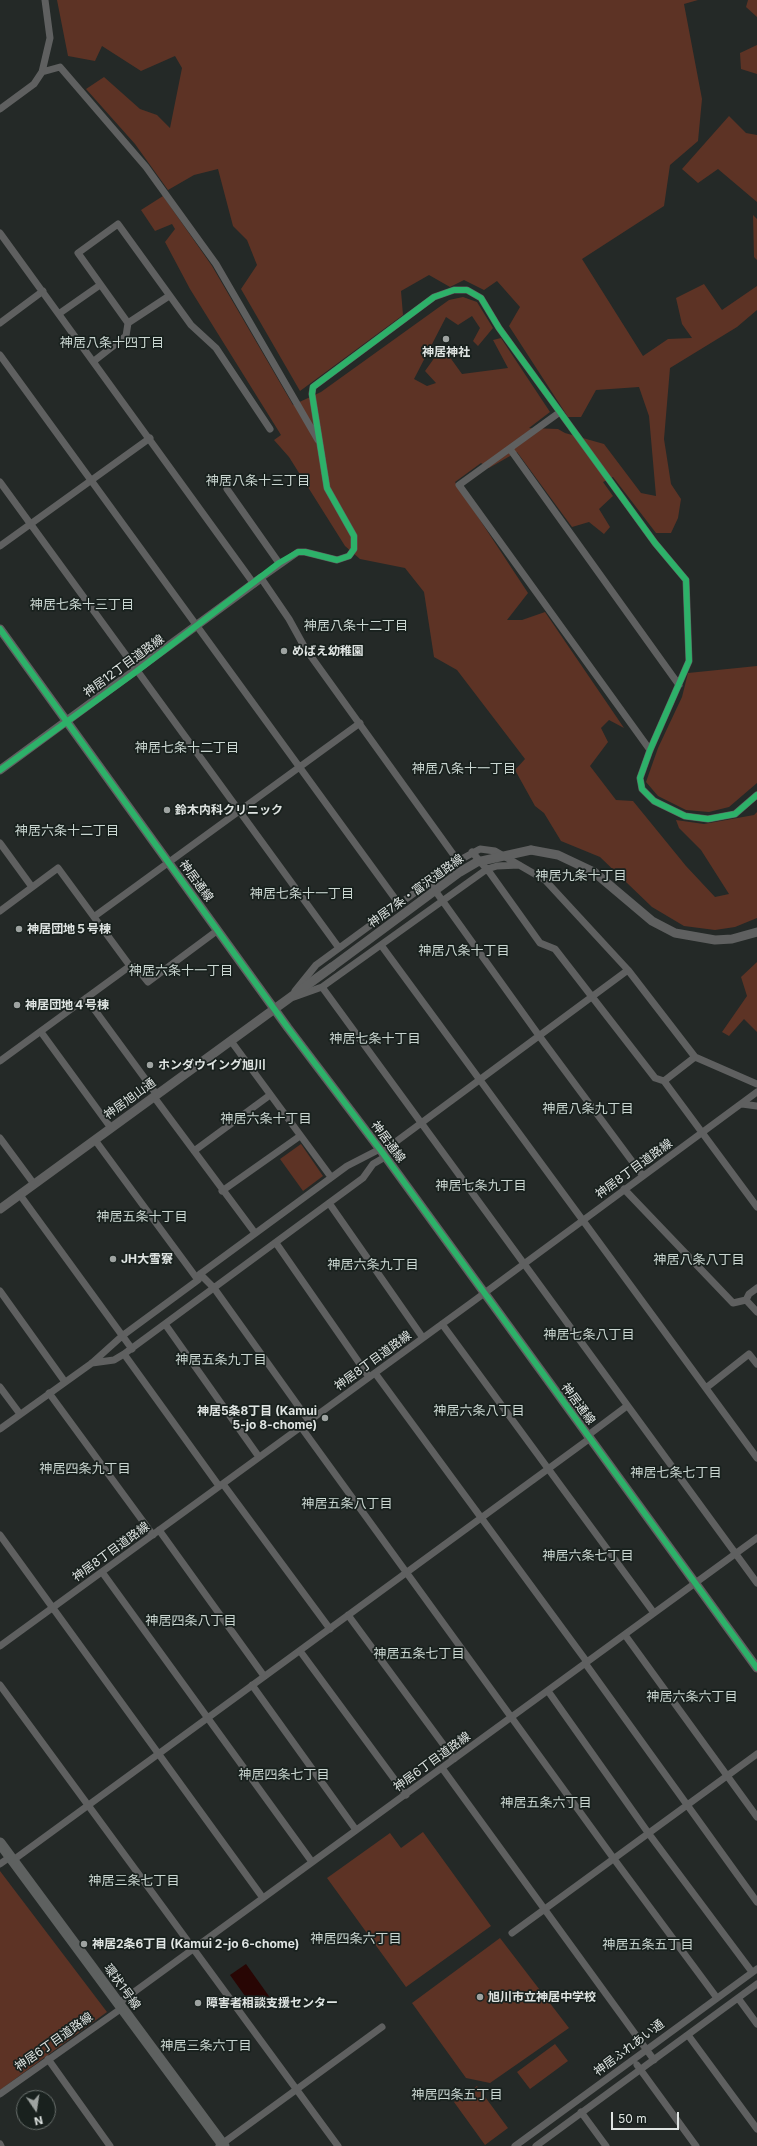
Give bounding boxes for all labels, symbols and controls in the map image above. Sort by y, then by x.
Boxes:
marker: 神居神社 [441,334,451,344]
district label: 神居八条十四丁目 [60,335,164,351]
place label: 神居神社 [422,345,470,359]
district label: 神居八条十三丁目 [206,473,310,489]
district label: 神居七条十三丁目 [30,597,134,613]
district label: 神居八条十二丁目 [304,618,408,634]
street label: 神居12丁目道路線 [81,632,167,700]
place label: めばえ幼稚園 [292,644,364,658]
marker: めばえ幼稚園 [279,646,289,656]
district label: 神居七条十二丁目 [135,740,239,756]
district label: 神居八条十一丁目 [412,761,516,777]
place label: 鈴木内科クリニック [175,803,283,817]
marker: 鈴木内科クリニック [162,805,172,815]
district label: 神居六条十二丁目 [15,823,119,839]
street label: 神居7条・富沢道路線 [365,851,467,931]
street label: 神居通線 [176,857,216,905]
district label: 神居九条十丁目 [536,868,626,884]
district label: 神居七条十一丁目 [250,886,354,902]
place label: 神居団地５号棟 [27,922,111,936]
marker: 神居団地５号棟 [14,924,24,934]
district label: 神居八条十丁目 [419,943,509,959]
district label: 神居六条十一丁目 [129,963,233,979]
place label: 神居団地４号棟 [25,998,109,1012]
marker: 神居団地４号棟 [12,1000,22,1010]
district label: 神居七条十丁目 [330,1031,420,1047]
place label: ホンダウイング旭川 [158,1058,266,1072]
marker: ホンダウイング旭川 [145,1060,155,1070]
street label: 神居旭山通 [101,1076,159,1122]
district label: 神居八条九丁目 [543,1101,633,1117]
district label: 神居六条十丁目 [221,1111,311,1127]
street label: 神居通線 [368,1118,408,1166]
street label: 神居8丁目道路線 [593,1136,675,1202]
district label: 神居七条九丁目 [436,1178,526,1194]
district label: 神居五条十丁目 [97,1209,187,1225]
place label: JH大雪寮 [121,1252,173,1266]
district label: 神居八条八丁目 [654,1252,744,1268]
marker: JH大雪寮 [108,1254,118,1264]
district label: 神居六条九丁目 [328,1257,418,1273]
district label: 神居七条八丁目 [544,1327,634,1343]
street label: 神居8丁目道路線 [332,1328,414,1394]
district label: 神居五条九丁目 [176,1352,266,1368]
street label: 神居通線 [558,1380,598,1428]
district label: 神居六条八丁目 [434,1403,524,1419]
place label: 神居5条8丁目 (Kamui 5-jo 8-chome) [197,1404,317,1432]
marker: 神居5条8丁目 (Kamui 5-jo 8-chome) [320,1413,330,1423]
district label: 神居四条九丁目 [40,1461,130,1477]
district label: 神居七条七丁目 [631,1465,721,1481]
district label: 神居五条八丁目 [302,1496,392,1512]
street label: 神居8丁目道路線 [70,1519,152,1585]
district label: 神居六条七丁目 [543,1548,633,1564]
district label: 神居四条八丁目 [146,1613,236,1629]
district label: 神居五条七丁目 [374,1646,464,1662]
district label: 神居六条六丁目 [647,1689,737,1705]
street label: 神居6丁目道路線 [391,1729,473,1795]
district label: 神居四条七丁目 [239,1767,329,1783]
district label: 神居五条六丁目 [501,1795,591,1811]
district label: 神居三条七丁目 [89,1873,179,1889]
district label: 神居四条六丁目 [311,1931,401,1947]
place label: 神居2条6丁目 (Kamui 2-jo 6-chome) [92,1937,299,1951]
district label: 神居五条五丁目 [603,1937,693,1953]
marker: 神居2条6丁目 (Kamui 2-jo 6-chome) [79,1939,89,1949]
street label: 環状1号線 [101,1961,143,2013]
place label: 旭川市立神居中学校 [488,1990,596,2004]
marker: 旭川市立神居中学校 [475,1992,485,2002]
place label: 障害者相談支援センター [206,1996,338,2010]
marker: 障害者相談支援センター [193,1998,203,2008]
street label: 神居6丁目道路線 [12,2010,96,2074]
street label: 神居ふれあい通 [591,2017,667,2079]
district label: 神居三条六丁目 [161,2038,251,2054]
district label: 神居四条五丁目 [412,2087,502,2103]
north arrow [16,2090,56,2130]
scale bar [613,2104,681,2130]
text: 50 m [618,2111,647,2126]
text: N [33,2113,44,2128]

